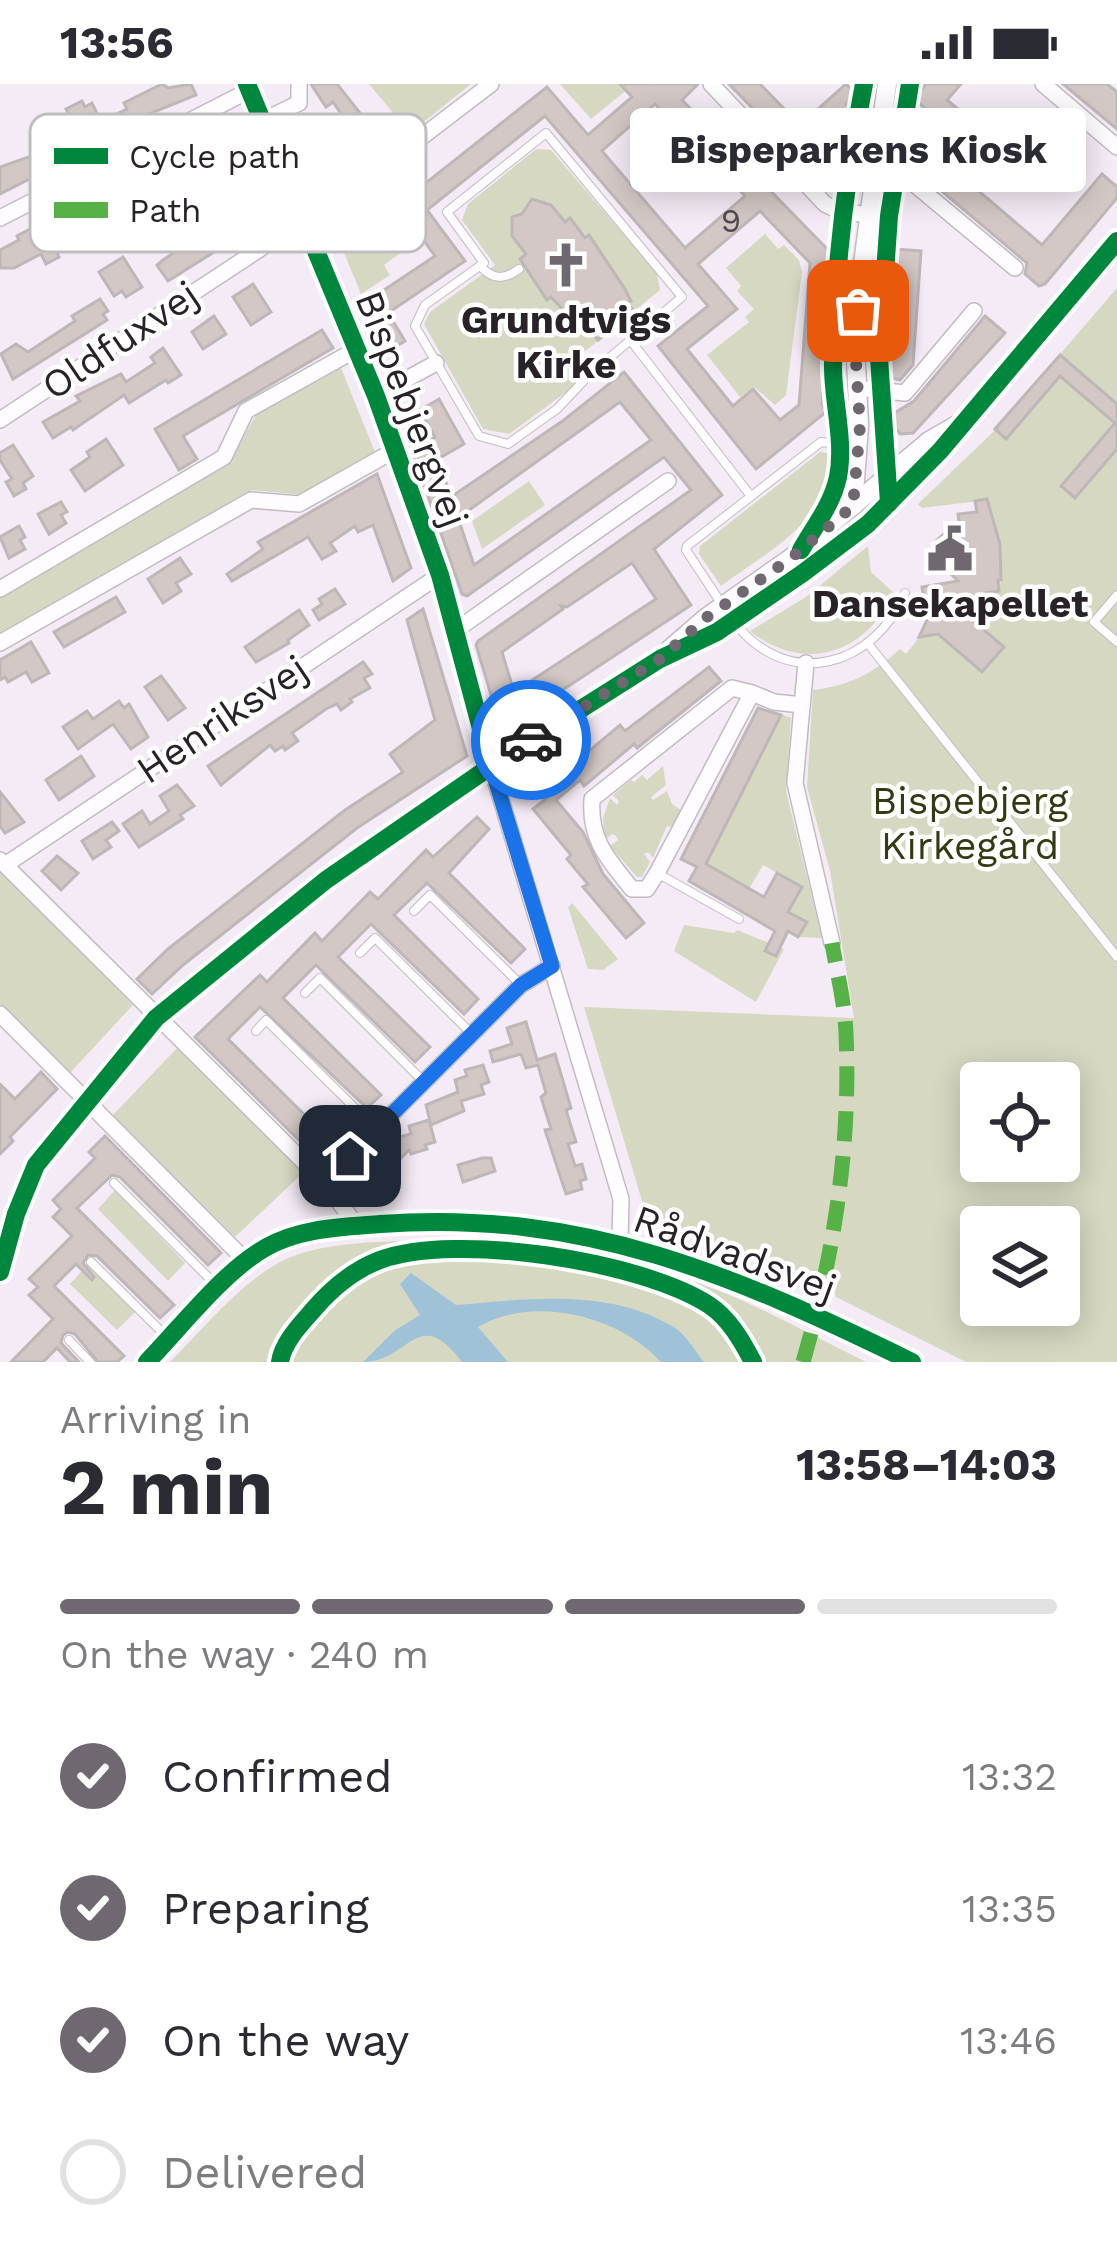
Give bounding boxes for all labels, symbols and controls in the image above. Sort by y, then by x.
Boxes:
text: 13:56 [60,16,174,69]
callout: Bispeparkens Kiosk [630,107,1086,191]
legend [30,114,426,252]
text: Bispeparkens Kiosk [669,127,1047,172]
text: Cycle path [129,137,301,176]
text: Path [129,191,201,230]
house number: 9 [721,201,741,240]
church icon: Grundtvigs Kirke [541,240,591,290]
pin [807,260,909,362]
street label: Oldfuxvej [33,271,207,409]
icon: bag [825,278,891,344]
street label: Bispebjergvej [346,284,478,534]
place label: Grundtvigs Kirke [461,297,671,387]
public building icon: Dansekapellet [925,524,975,574]
place label: Dansekapellet [812,581,1088,626]
street label: Henriksvej [128,646,316,792]
courier [471,680,591,800]
icon: car [498,707,564,773]
park label: Bispebjerg Kirkegård [872,778,1068,868]
map controls [960,1062,1080,1326]
button: locate [960,1062,1080,1182]
pin [299,1105,401,1207]
icon: home [317,1123,383,1189]
street label: Rådvadsvej [628,1196,842,1310]
button: layers [960,1206,1080,1326]
text: Arriving in [60,1397,251,1442]
text: 13:58–14:03 [796,1438,1057,1491]
text: 2 min [60,1441,273,1533]
text: On the way · 240 m [60,1632,429,1677]
icon: check [60,1743,126,1809]
text: Confirmed [162,1750,393,1803]
text: 13:32 [962,1754,1057,1799]
icon: check [60,1875,126,1941]
text: Preparing [162,1882,369,1935]
text: 13:35 [962,1886,1057,1931]
icon: check [60,2007,126,2073]
text: On the way [162,2014,409,2067]
text: 13:46 [960,2018,1057,2063]
text: Delivered [162,2146,367,2199]

